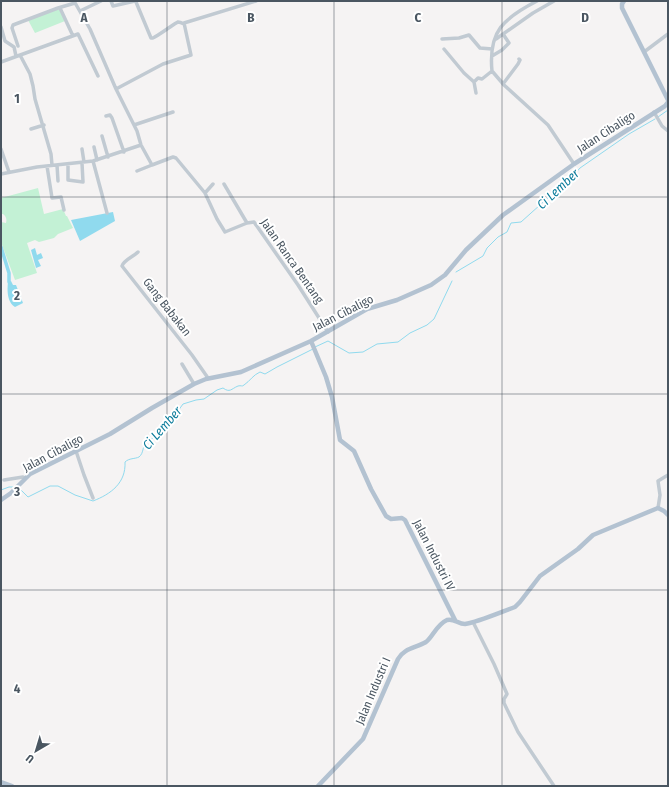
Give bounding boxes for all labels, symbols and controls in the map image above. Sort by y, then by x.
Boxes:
text: A [79,10,88,25]
text: B [247,10,255,25]
text: C [415,10,422,25]
text: D [581,10,589,25]
text: 1 [14,91,20,106]
street label: Jalan Cibaligo [574,108,638,156]
water label: Ci Lember [534,165,582,212]
street label: Jalan Ranca Bentang [258,216,327,306]
street label: Gang Babakan [140,275,194,339]
text: 2 [13,288,20,303]
street label: Jalan Cibaligo [310,292,376,334]
water label: Ci Lember [139,403,185,453]
street label: Jalan Cibaligo [20,431,86,475]
text: 3 [13,484,20,499]
street label: Jalan Industri IV [410,517,458,594]
street label: Jalan Industri I [353,655,393,727]
text: 4 [14,681,21,696]
north arrow [16,731,56,771]
text: U [24,751,37,766]

